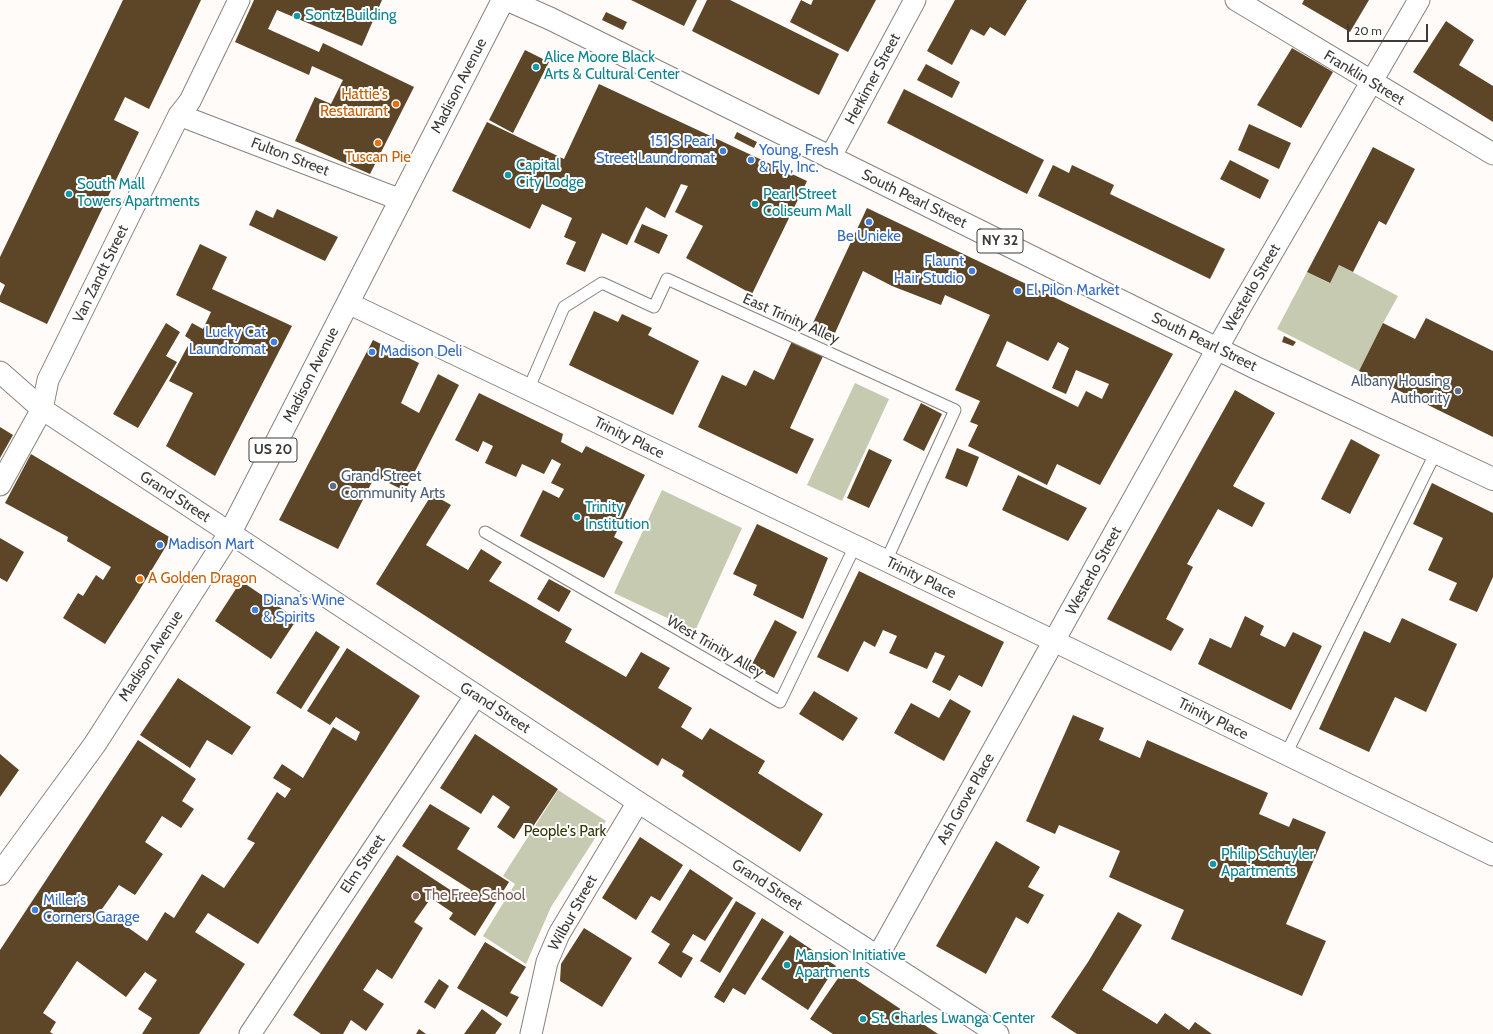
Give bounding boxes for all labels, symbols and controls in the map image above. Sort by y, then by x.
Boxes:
place label: Sontz Building [305,7,397,25]
marker: Sontz Building [292,11,302,21]
scale bar [1349,16,1430,42]
text: 20 m [1354,23,1382,38]
street label: Herkimer Street [842,31,904,127]
street label: Madison Avenue [427,35,491,137]
street label: Franklin Street [1320,47,1408,109]
place label: Alice Moore Black Arts & Cultural Center [544,49,680,84]
marker: Alice Moore Black Arts & Cultural Center [531,62,541,72]
place label: Hattie's Restaurant [320,86,388,121]
marker: Hattie's Restaurant [391,99,401,109]
place label: 151 S Pearl Street Laundromat [596,133,715,168]
street label: Fulton Street [248,134,332,180]
marker: Tuscan Pie [373,138,383,148]
place label: Young, Fresh & Fly, Inc. [759,142,839,177]
marker: 151 S Pearl Street Laundromat [718,146,728,156]
place label: Tuscan Pie [345,149,411,167]
marker: Young, Fresh & Fly, Inc. [746,155,756,165]
place label: Capital City Lodge [516,157,584,192]
street label: South Pearl Street [858,166,970,232]
marker: Capital City Lodge [503,170,513,180]
place label: South Mall Towers Apartments [77,176,200,211]
place label: Pearl Street Coliseum Mall [763,186,852,221]
marker: South Mall Towers Apartments [64,189,74,199]
marker: Pearl Street Coliseum Mall [750,199,760,209]
marker: Be Unieke [864,217,874,227]
street label: Van Zandt Street [70,222,132,326]
place label: Be Unieke [837,228,901,246]
road number: NY 32 [977,229,1023,253]
street label: Westerlo Street [1220,241,1284,335]
place label: Flaunt Hair Studio [894,253,964,288]
marker: Flaunt Hair Studio [967,266,977,276]
place label: El Pilon Market [1026,282,1120,300]
marker: El Pilon Market [1013,286,1023,296]
street label: East Trinity Alley [740,290,842,348]
street label: South Pearl Street [1148,309,1260,375]
place label: Lucky Cat Laundromat [189,324,266,359]
street label: Madison Avenue [279,324,343,426]
marker: Lucky Cat Laundromat [269,337,279,347]
place label: Madison Deli [380,343,462,361]
marker: Madison Deli [367,347,377,357]
place label: Albany Housing Authority [1351,373,1450,408]
marker: Albany Housing Authority [1453,386,1463,396]
street label: Trinity Place [591,413,667,463]
road number: US 20 [249,438,297,462]
street label: Grand Street [136,468,214,526]
place label: Grand Street Community Arts [341,468,445,503]
marker: Grand Street Community Arts [328,481,338,491]
place label: Trinity Institution [585,499,649,534]
marker: Trinity Institution [572,512,582,522]
street label: Westerlo Street [1062,524,1126,618]
place label: Madison Mart [168,536,254,554]
marker: Madison Mart [155,540,165,550]
street label: Trinity Place [883,553,959,603]
place label: A Golden Dragon [148,570,257,588]
marker: A Golden Dragon [135,574,145,584]
place label: Diana's Wine & Spirits [263,592,345,627]
marker: Diana's Wine & Spirits [250,605,260,615]
street label: Madison Avenue [115,607,187,705]
street label: West Trinity Alley [663,612,767,682]
street label: Grand Street [456,679,534,737]
street label: Trinity Place [1175,694,1251,744]
street label: Ash Grove Place [934,750,998,848]
park label: People's Park [524,823,606,841]
street label: Elm Street [337,831,389,897]
place label: Philip Schuyler Apartments [1221,846,1314,881]
street label: Grand Street [728,856,806,914]
marker: Philip Schuyler Apartments [1208,859,1218,869]
street label: Wilbur Street [545,872,601,954]
place label: The Free School [424,887,525,905]
marker: The Free School [411,891,421,901]
place label: Miller's Corners Garage [43,892,140,927]
marker: Miller's Corners Garage [30,905,40,915]
place label: Mansion Initiative Apartments [795,947,906,982]
marker: Mansion Initiative Apartments [782,960,792,970]
place label: St. Charles Lwanga Center [871,1010,1035,1028]
marker: St. Charles Lwanga Center [858,1014,868,1024]

